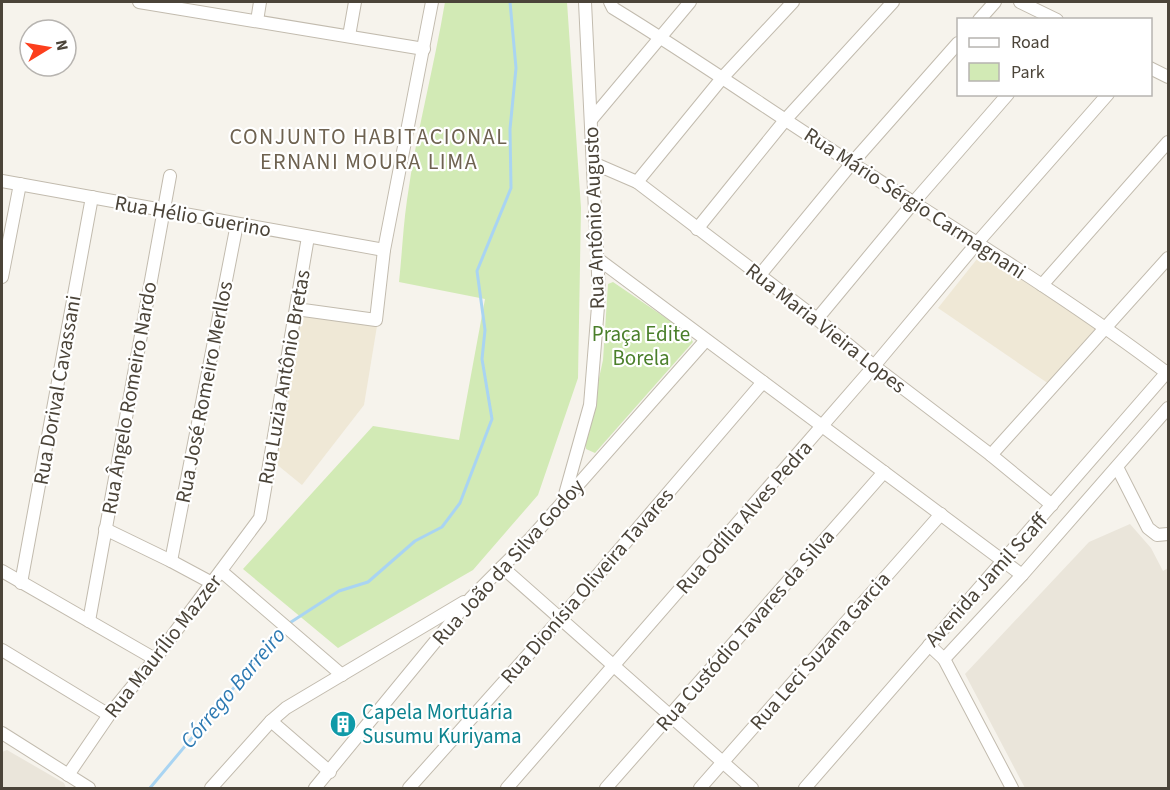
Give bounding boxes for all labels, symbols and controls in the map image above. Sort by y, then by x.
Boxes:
north arrow [18,18,78,78]
legend [957,18,1152,96]
text: Road [1011,30,1050,55]
text: N [50,38,74,53]
text: Park [1011,60,1045,85]
street label: Rua Mário Sérgio Carmagnani [798,120,1032,286]
district label: CONJUNTO HABITACIONAL ERNANI MOURA LIMA [230,121,509,178]
street label: Rua Antônio Augusto [576,126,612,310]
street label: Rua Hélio Guerino [112,187,274,245]
street label: Rua Maria Vieira Lopes [739,256,913,400]
street label: Rua Luzia Antônio Bretas [250,267,318,487]
street label: Rua José Romeiro Merllos [168,278,240,506]
street label: Rua Ângelo Romeiro Nardo [94,279,164,517]
street label: Rua Dorival Cavassani [26,293,88,487]
park label: Praça Edite Borela [592,319,690,373]
street label: Rua Odília Alves Pedra [669,434,819,600]
street label: Rua João da Silva Godoy [425,472,591,652]
street label: Rua Dionísia Oliveira Tavares [493,481,681,691]
street label: Avenida Jamil Scaff [918,506,1055,653]
street label: Rua Custódio Tavares da Silva [649,522,841,738]
street label: Rua Leci Suzana Garcia [743,565,897,737]
street label: Rua Maurílio Mazzer [97,567,229,724]
water label: Córrego Barreiro [173,620,293,756]
place label: Capela Mortuária Susumu Kuriyama [362,697,522,751]
building icon: Capela Mortuária Susumu Kuriyama [328,709,358,739]

